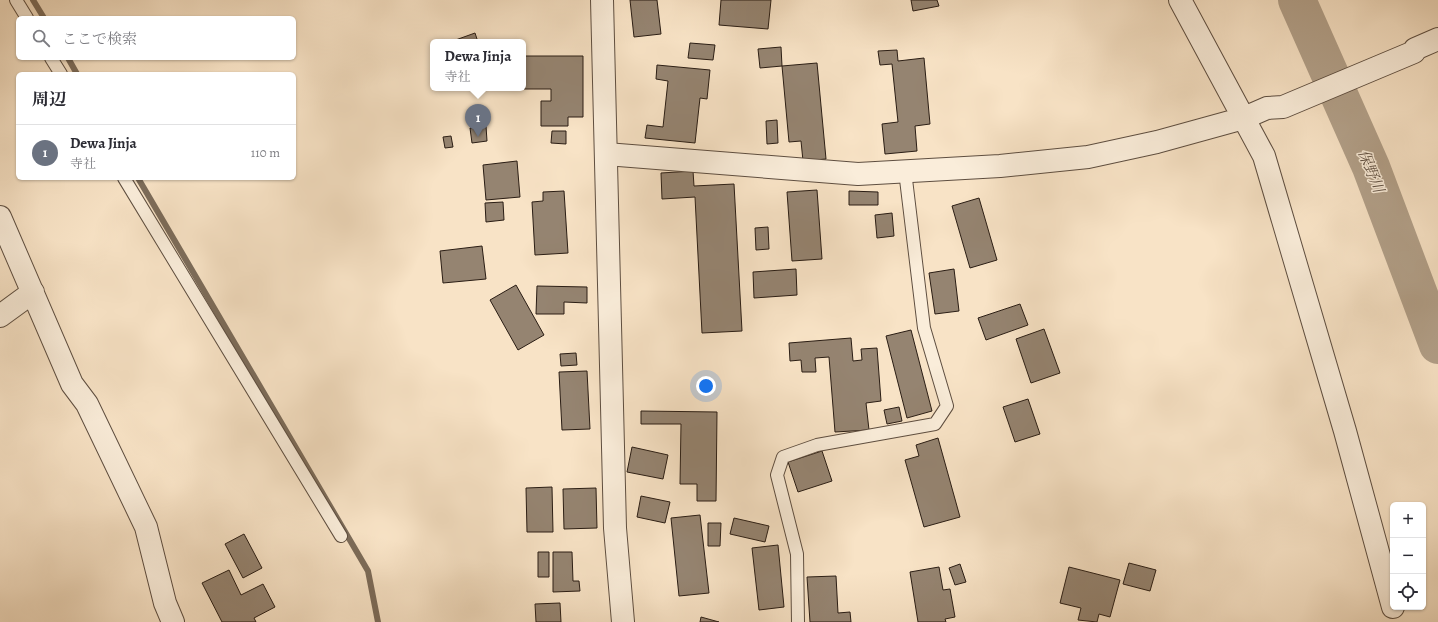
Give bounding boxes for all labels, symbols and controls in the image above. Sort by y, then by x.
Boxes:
search box [16,16,296,60]
icon: search [30,27,52,49]
text: ここで検索 [62,29,137,49]
popup [430,39,526,91]
text: Dewa Jinja [445,46,511,66]
text: 寺社 [445,68,471,85]
text: 周辺 [32,88,66,111]
pin: 1 [465,104,491,137]
text: Dewa Jinja [70,133,137,153]
text: 1 [43,144,47,161]
text: 110 m [251,144,280,161]
water label: 保野川 [1353,146,1389,197]
text: 寺社 [70,155,96,172]
your location [696,376,716,396]
map controls [1390,502,1426,610]
button: + [1390,502,1426,538]
button: − [1390,538,1426,574]
button: locate [1390,574,1426,610]

